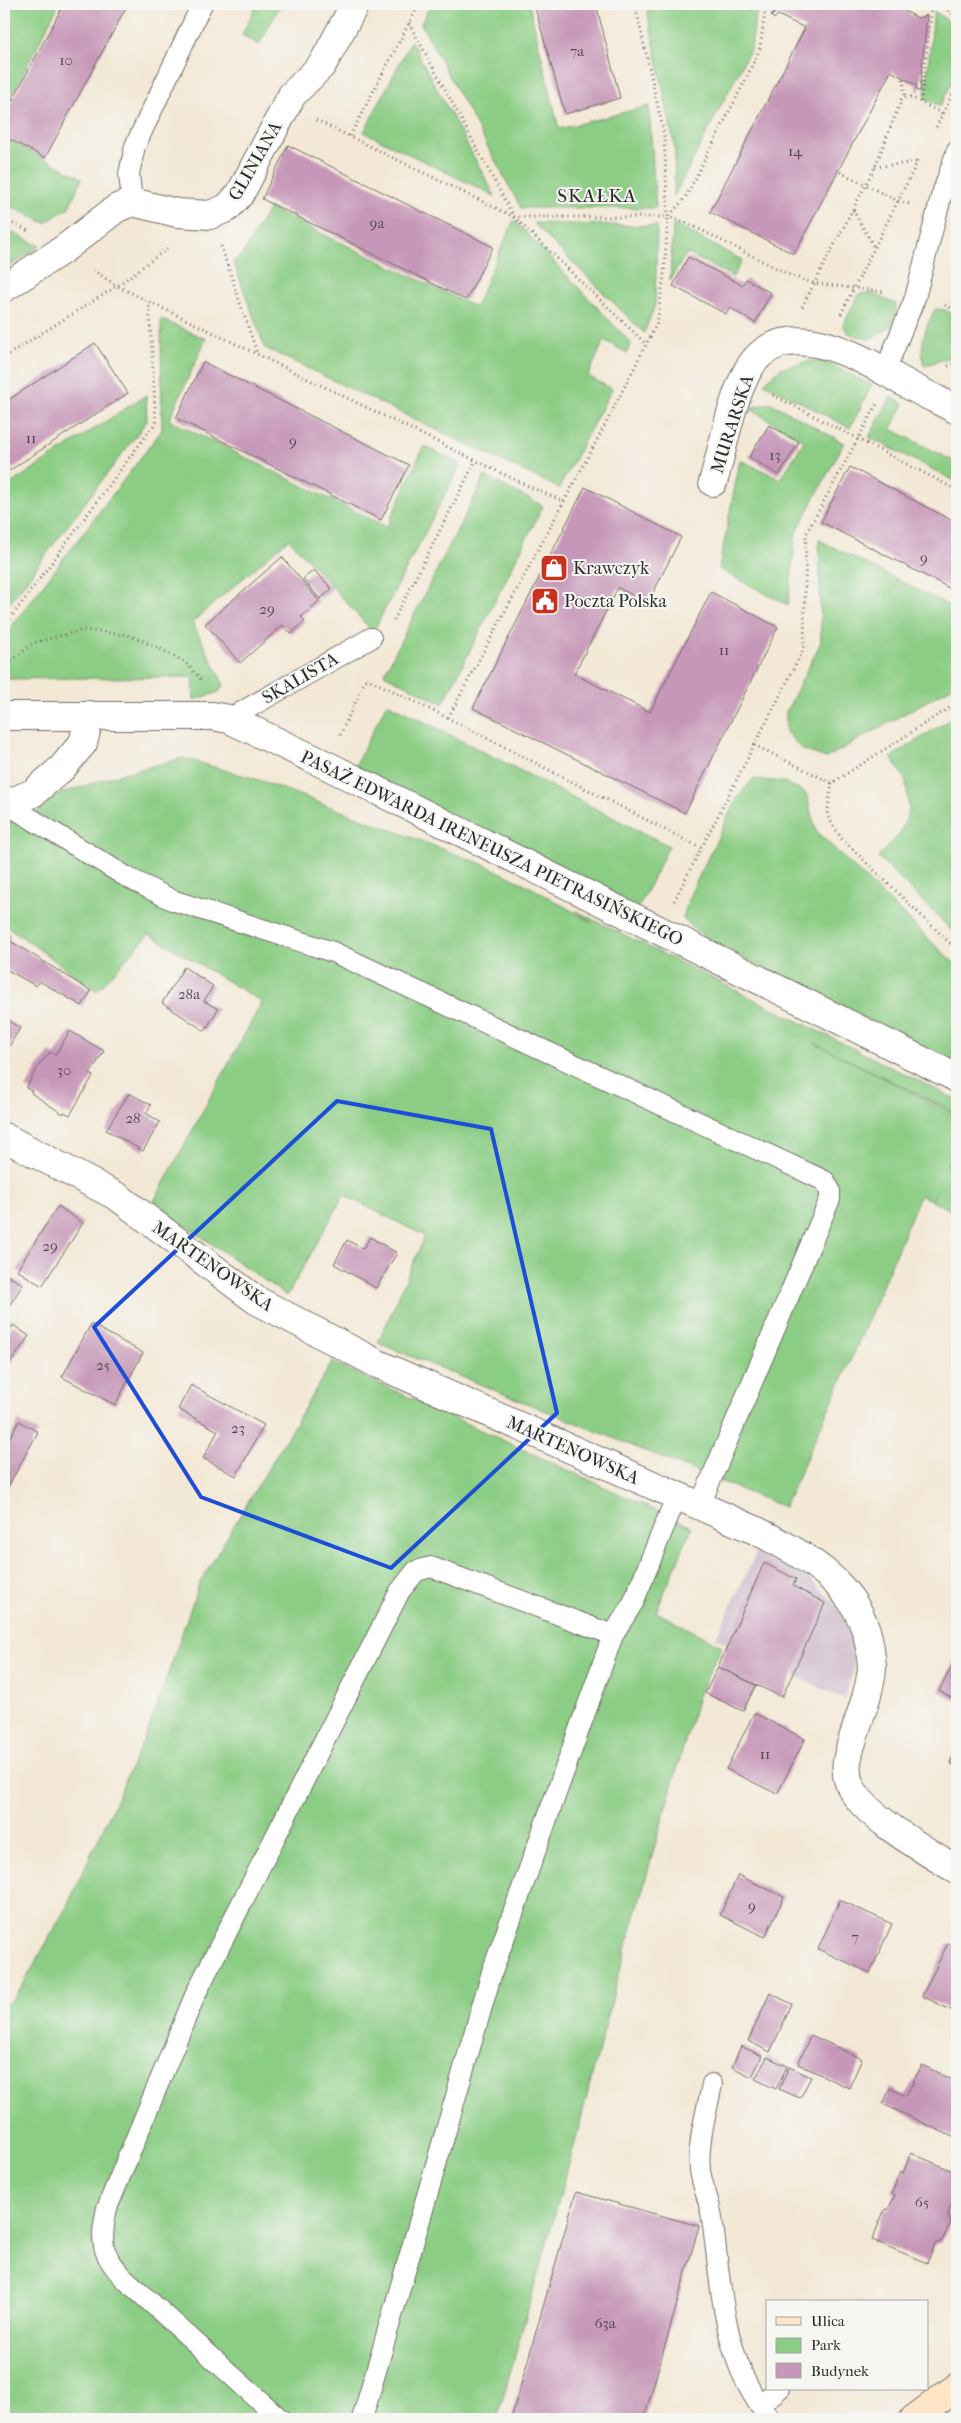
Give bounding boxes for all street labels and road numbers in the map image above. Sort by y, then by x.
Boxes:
street label: GLINIANA [224,118,287,205]
street label: MURARSKA [707,372,758,476]
street label: SKALISTA [258,648,342,709]
street label: PASAŻ EDWARDA IRENEUSZA PIETRASIŃSKIEGO [297,745,687,951]
street label: MARTENOWSKA [148,1217,277,1316]
street label: MARTENOWSKA [503,1412,643,1489]

